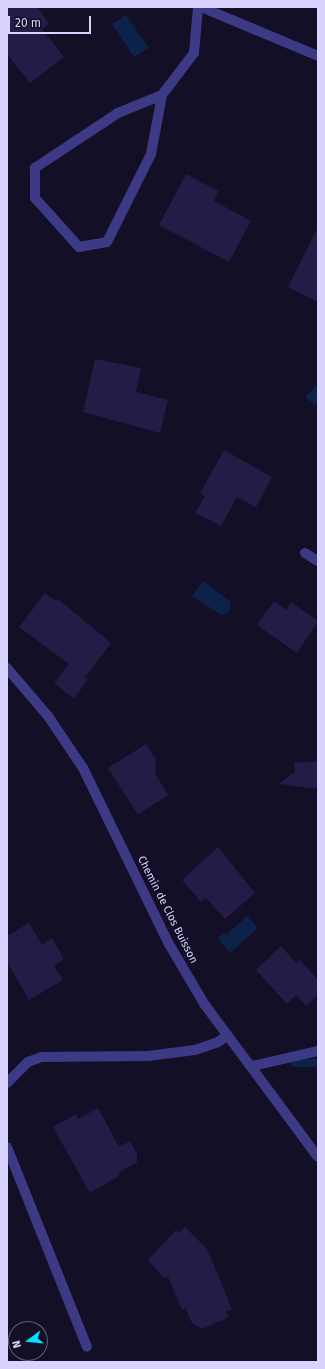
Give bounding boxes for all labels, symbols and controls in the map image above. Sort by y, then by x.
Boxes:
scale bar [10,8,93,34]
text: 20 m [15,16,41,30]
street label: Chemin de Clos Buisson [134,854,200,966]
north arrow [8,1321,48,1361]
text: N [10,1339,24,1349]

